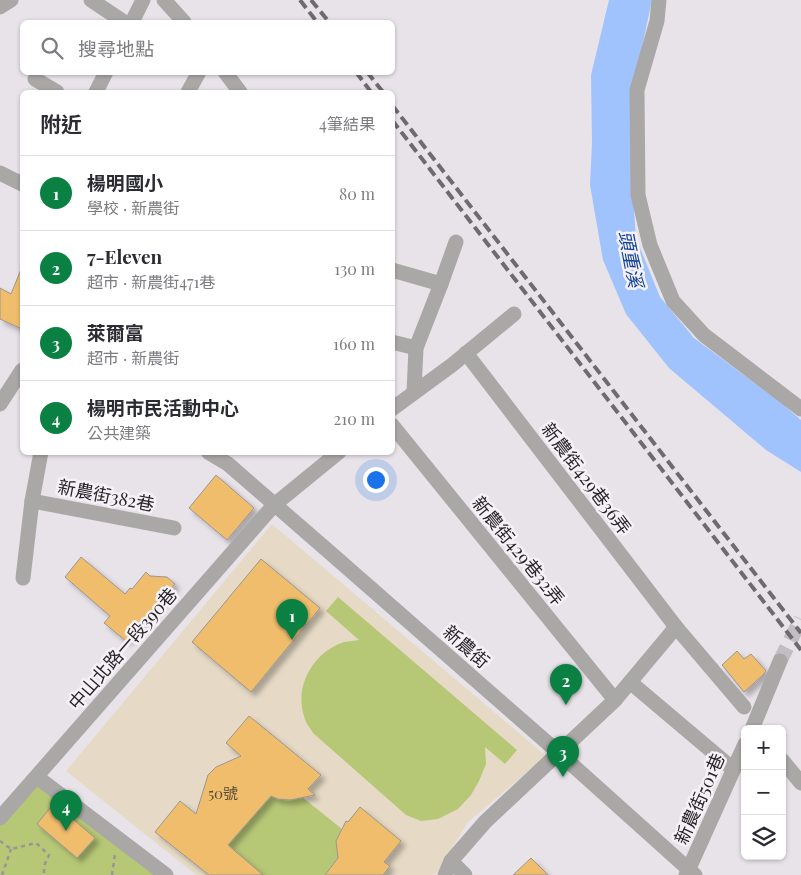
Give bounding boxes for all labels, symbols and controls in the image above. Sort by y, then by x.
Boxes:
search box [20,20,395,75]
icon: search [38,34,66,62]
text: 搜尋地點 [78,35,154,61]
text: 附近 [40,109,82,137]
text: 4筆結果 [319,113,375,134]
text: 楊明國小 [87,169,163,195]
text: 1 [53,183,59,204]
text: 80 m [339,183,375,204]
text: 學校 · 新農街 [87,197,179,218]
water label: 頭重溪 [614,228,651,292]
text: 7-Eleven [87,243,162,269]
text: 2 [52,258,60,279]
text: 130 m [334,258,375,279]
text: 超市 · 新農街471巷 [87,271,215,292]
text: 萊爾富 [87,319,144,345]
text: 3 [52,333,60,354]
text: 160 m [333,333,375,354]
text: 超市 · 新農街 [87,347,179,368]
text: 楊明市民活動中心 [87,394,239,420]
text: 4 [52,408,60,429]
text: 210 m [334,408,375,429]
street label: 新農街429巷36弄 [537,418,637,539]
text: 公共建築 [87,422,151,443]
your location [363,467,389,493]
street label: 新農街382巷 [56,474,157,516]
street label: 新農街429巷32弄 [467,491,570,610]
street label: 中山北路一段390巷 [63,582,182,714]
pin: 1 [276,599,308,640]
street label: 新農街 [438,619,495,673]
pin: 2 [550,664,582,705]
map controls [741,725,786,860]
button: + [741,725,786,770]
pin: 3 [547,736,579,777]
street label: 新農街501巷 [668,749,730,848]
button: − [741,770,786,815]
house number: 50號 [208,783,238,803]
pin: 4 [50,790,82,831]
button: layers [741,815,786,860]

